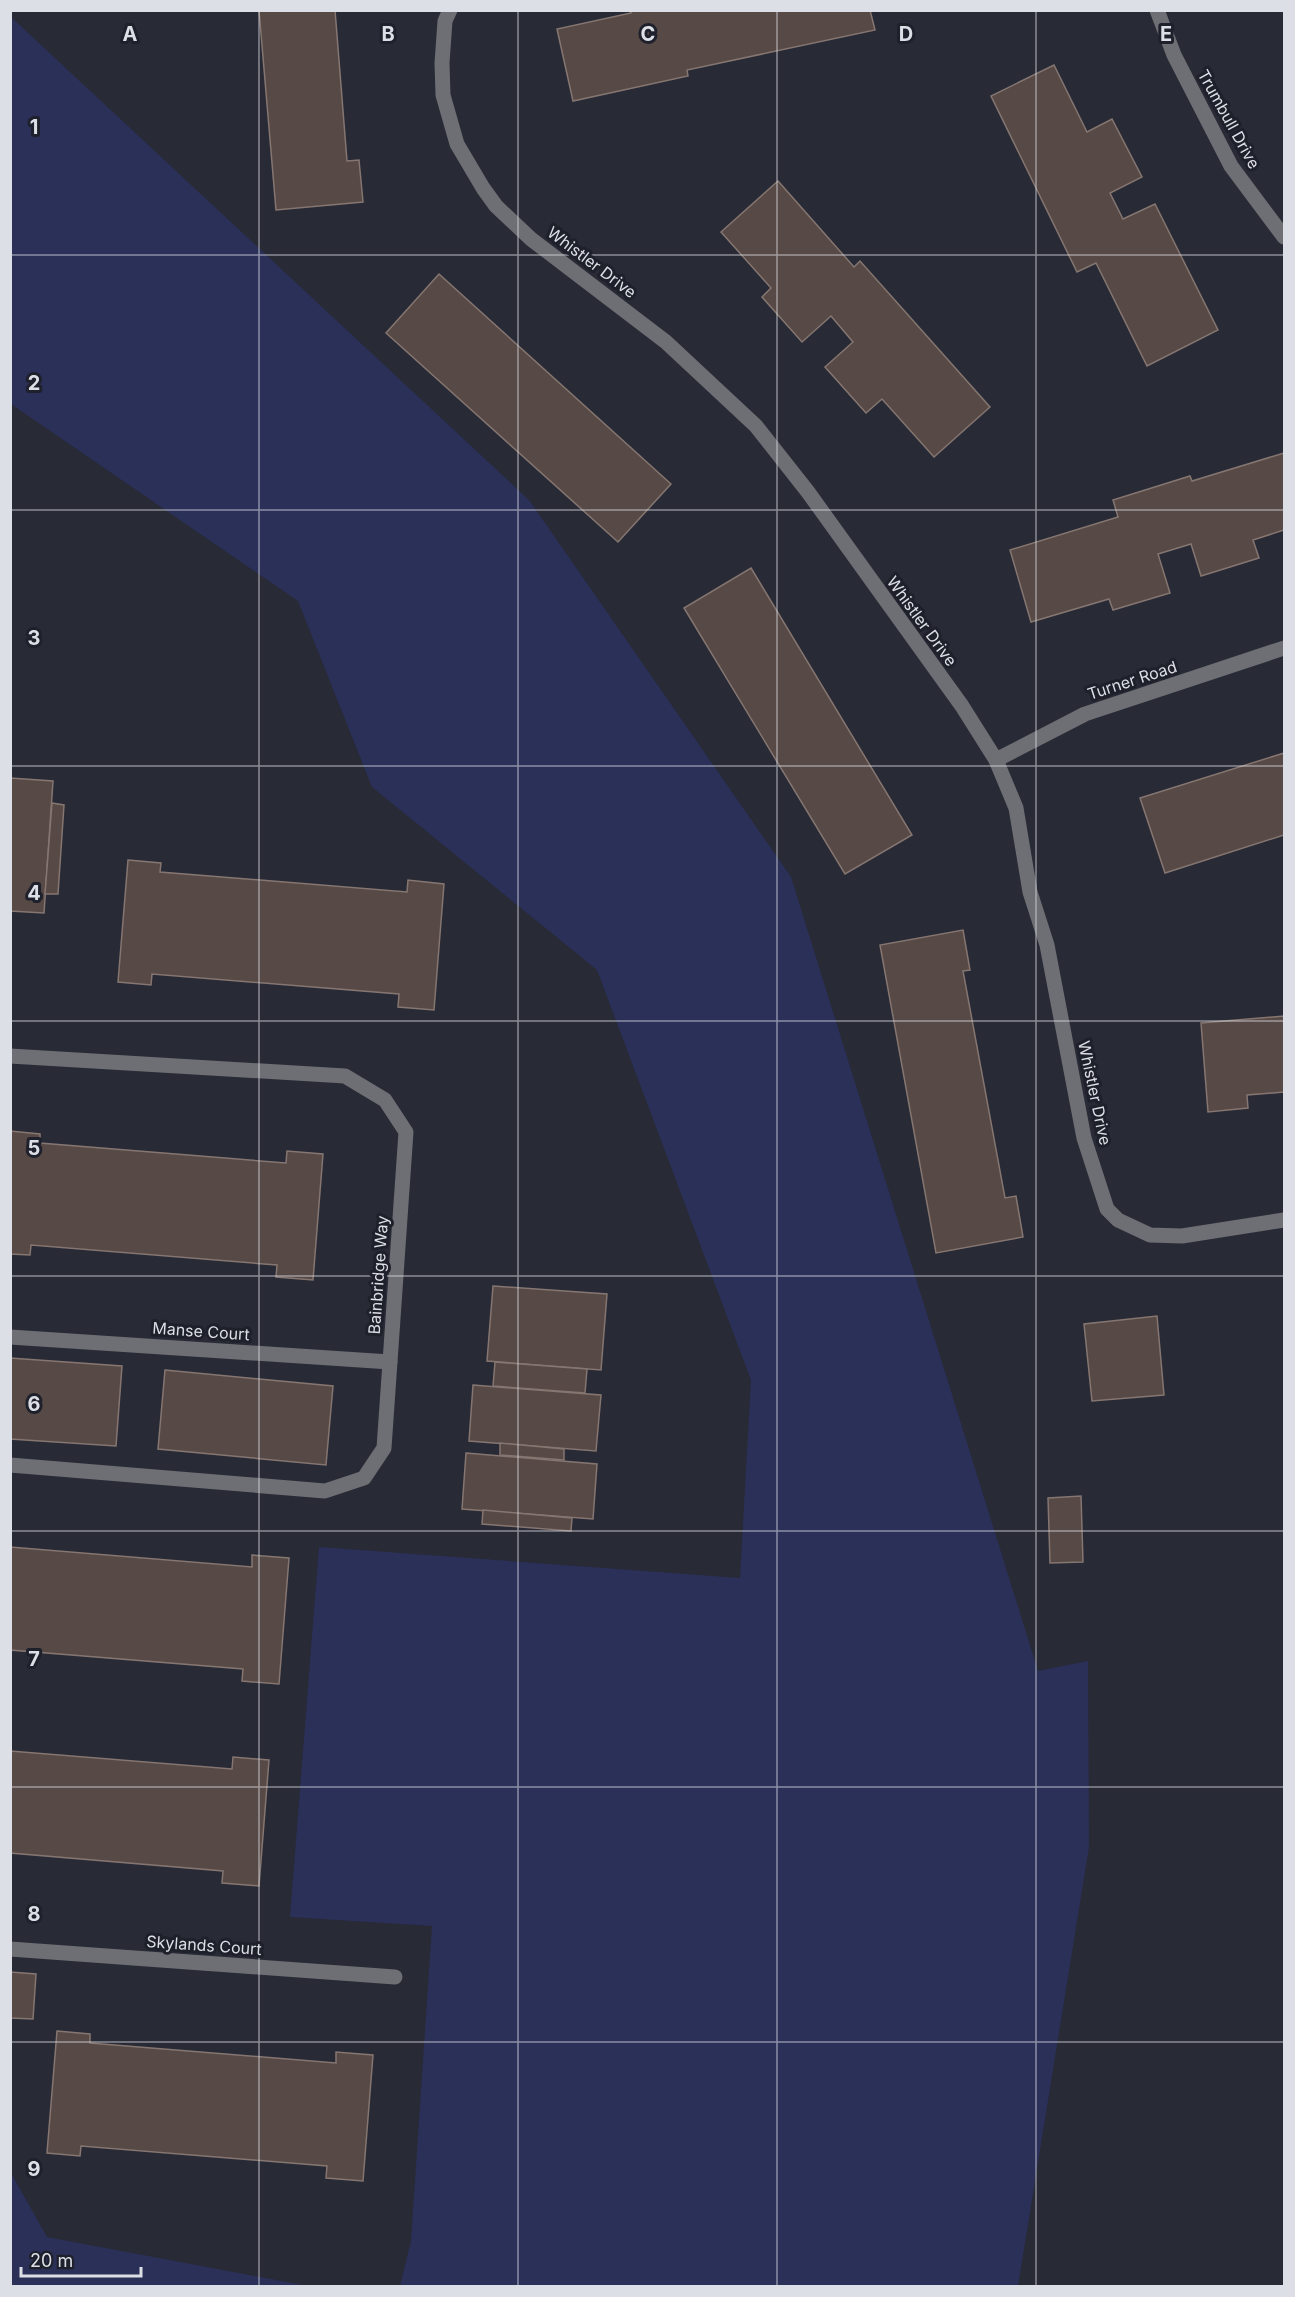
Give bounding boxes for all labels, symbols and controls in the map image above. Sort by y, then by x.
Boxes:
text: A [123,22,138,46]
text: B [381,22,395,46]
text: C [641,22,655,46]
text: D [899,22,913,46]
text: E [1160,22,1172,46]
street label: Trumbull Drive [1194,66,1264,172]
text: 1 [30,115,38,139]
street label: Whistler Drive [544,222,640,302]
text: 2 [28,371,40,395]
street label: Whistler Drive [883,572,961,670]
text: 3 [28,626,40,650]
street label: Turner Road [1085,656,1179,704]
text: 4 [27,881,41,905]
street label: Whistler Drive [1074,1039,1116,1147]
text: 5 [28,1136,40,1160]
street label: Bainbridge Way [364,1215,392,1335]
street label: Manse Court [152,1318,250,1344]
text: 6 [28,1392,41,1416]
text: 7 [28,1647,40,1671]
text: 8 [27,1902,41,1926]
street label: Skylands Court [146,1931,262,1959]
text: 9 [28,2157,41,2181]
scale bar [21,2240,141,2278]
text: 20 m [30,2250,73,2271]

